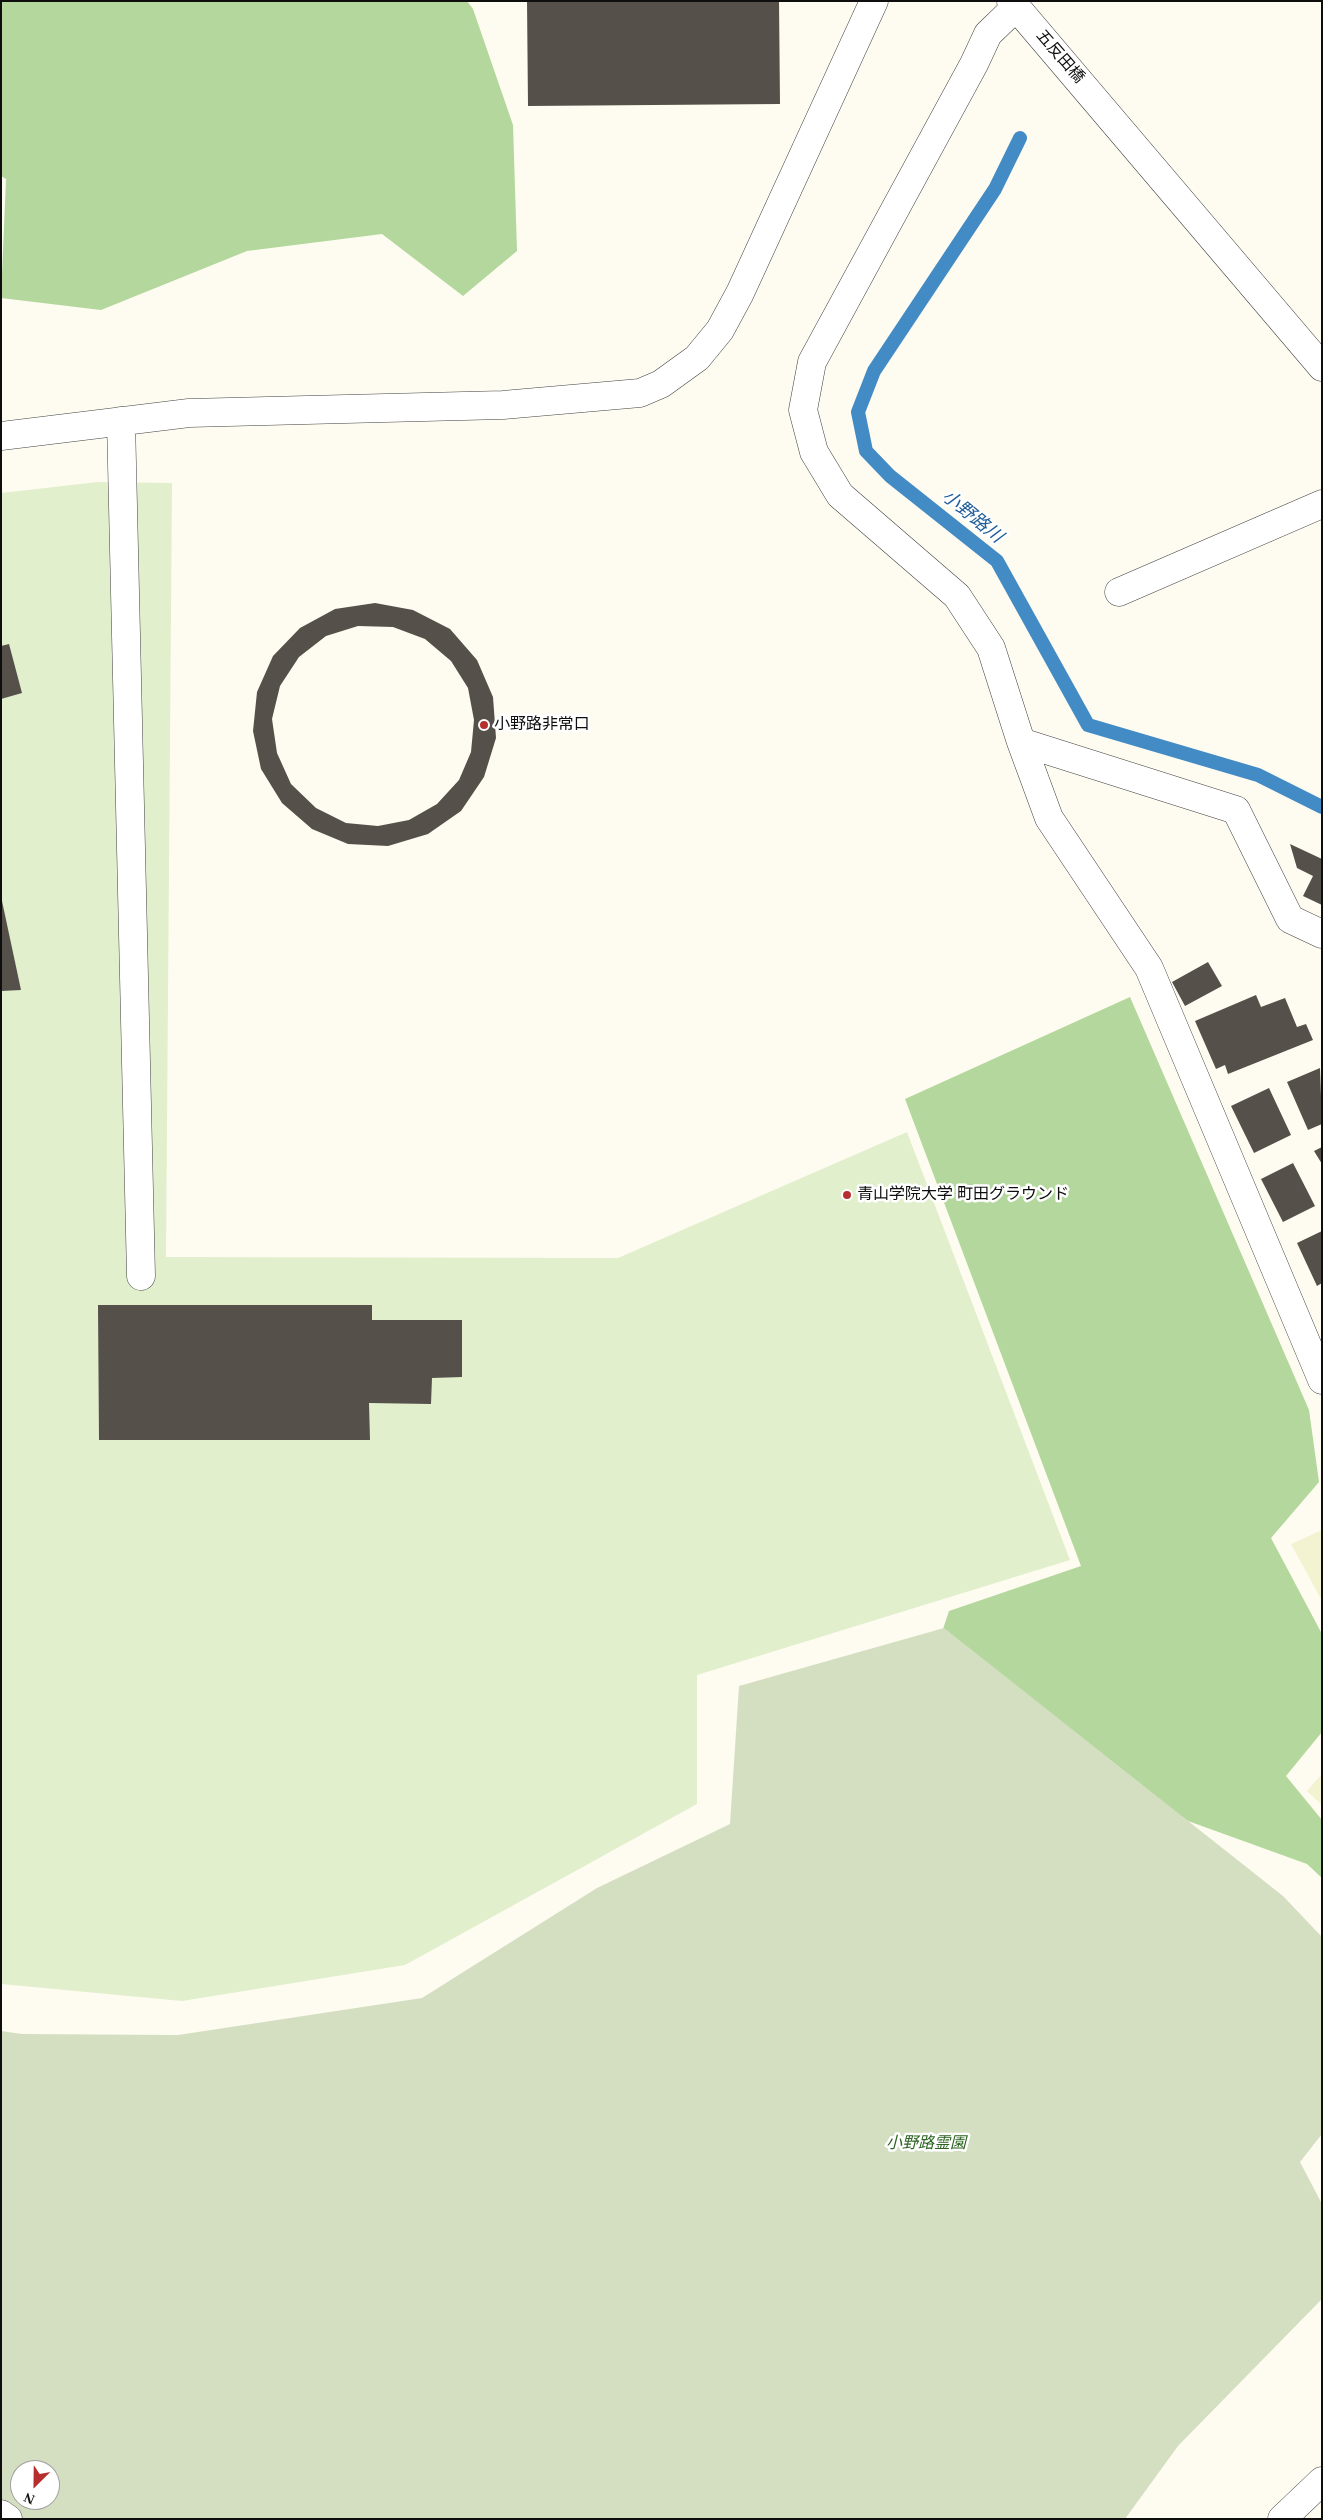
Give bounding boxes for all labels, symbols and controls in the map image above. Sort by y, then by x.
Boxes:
street label: 五反田橋 [1032,27,1088,87]
water label: 小野路川 [937,486,1007,548]
place label: 小野路非常口 [494,715,590,735]
marker: 小野路非常口 [478,719,490,731]
place label: 青山学院大学 町田グラウンド [857,1185,1069,1205]
marker: 青山学院大学 町田グラウンド [841,1189,853,1201]
park label: 小野路霊園 [886,2134,966,2154]
north arrow [10,2460,60,2510]
text: N [22,2489,37,2507]

